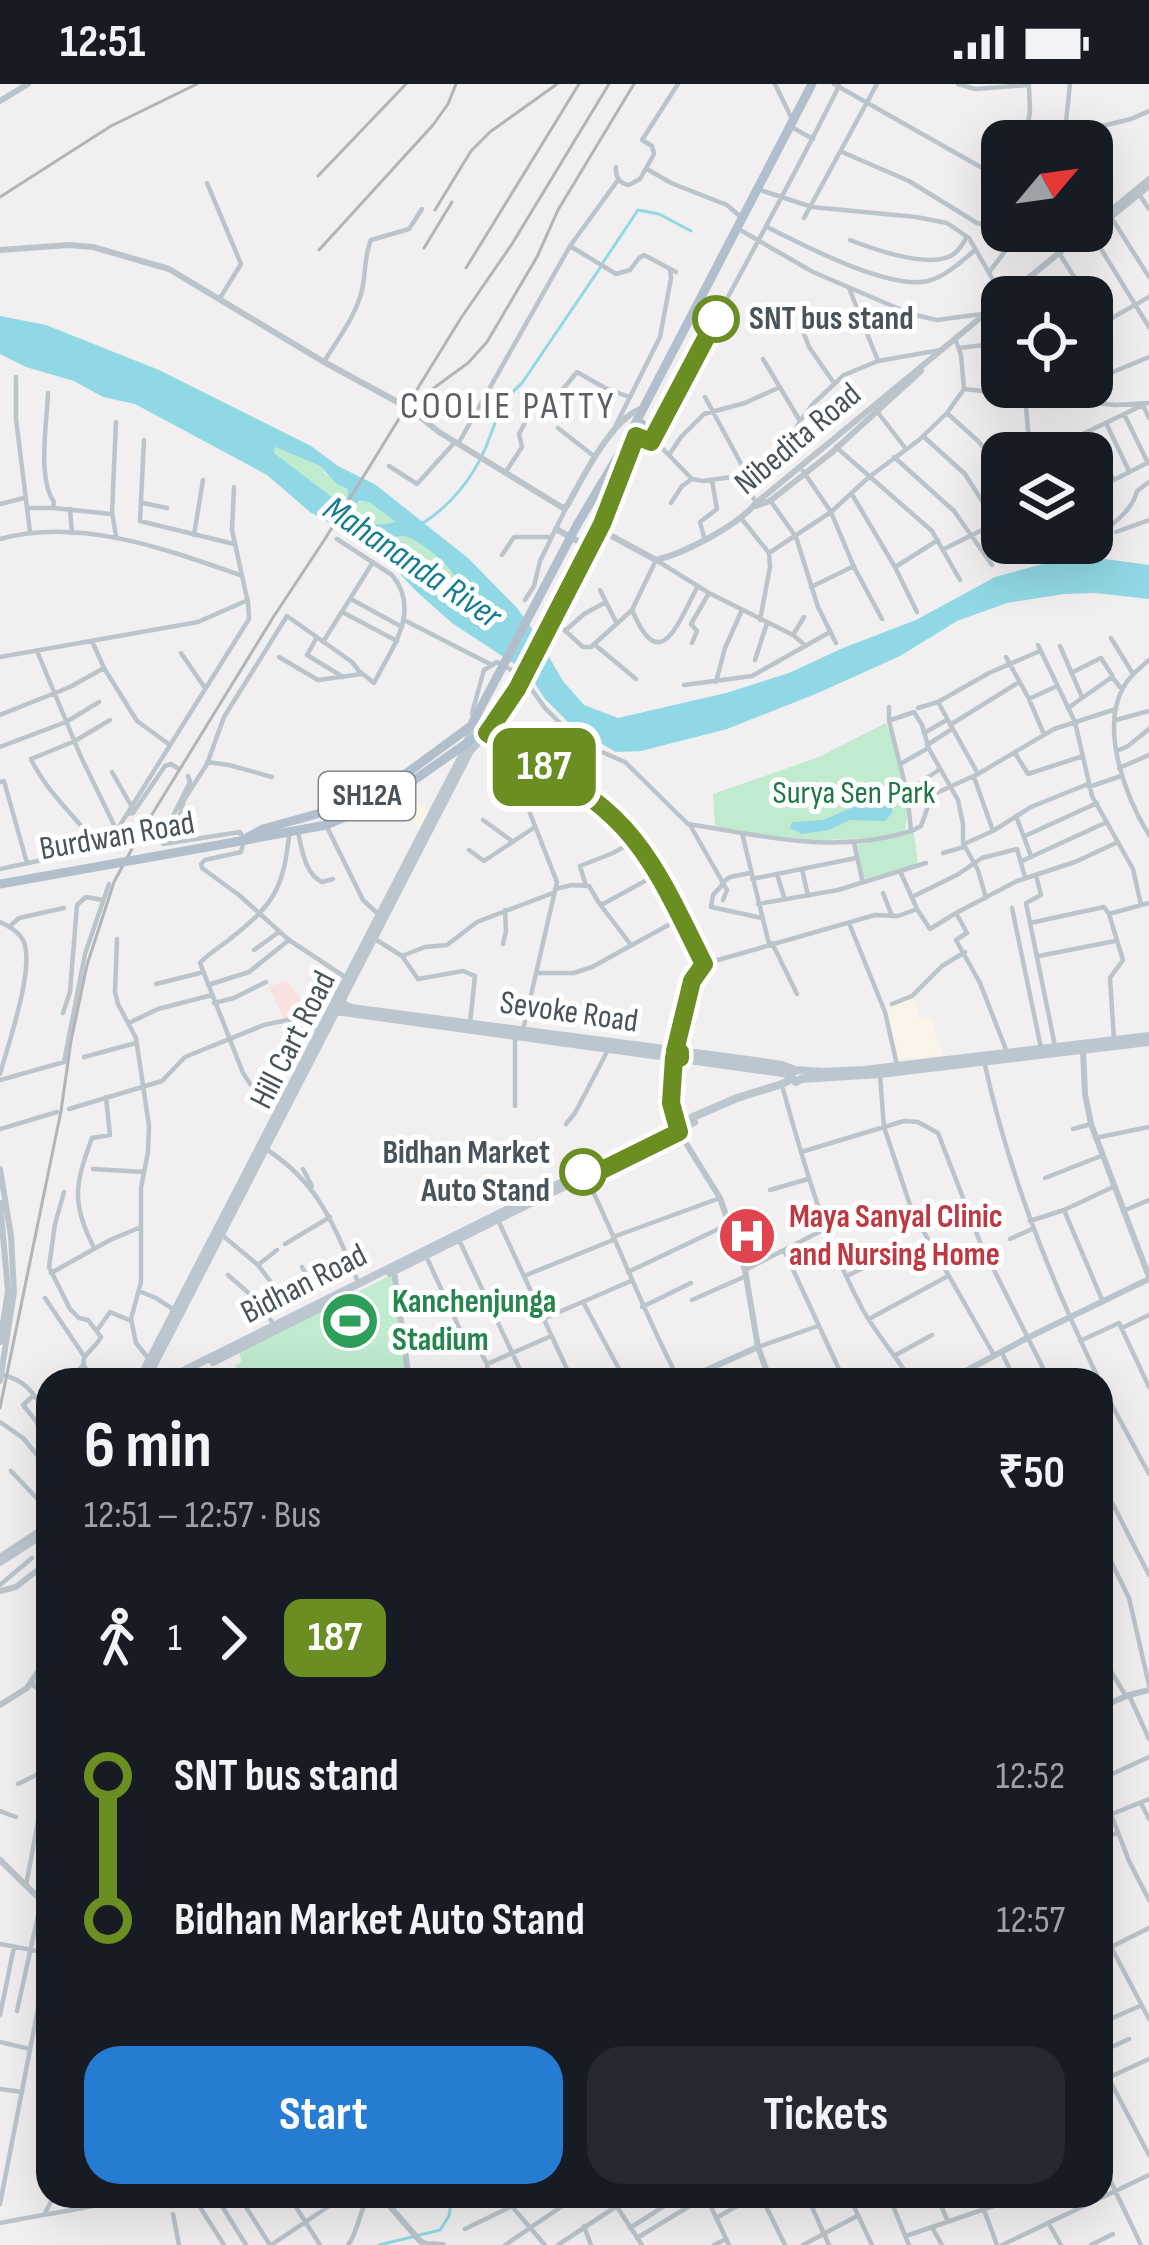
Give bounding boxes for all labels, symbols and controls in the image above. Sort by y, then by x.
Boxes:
text: 12:51 [60,15,145,70]
north arrow [981,120,1113,252]
map controls [981,120,1113,564]
button: locate [981,276,1113,408]
marker: SNT bus stand [694,297,738,341]
place label: SNT bus stand [749,299,914,339]
street label: Nibedita Road [727,375,869,503]
district label: COOLIE PATTY [400,383,616,430]
button: layers [981,432,1113,564]
water label: Mahananda River [315,488,511,639]
line badge: 187 [475,728,613,806]
text: 187 [517,741,571,792]
road number: SH12A [319,772,415,820]
park label: Surya Sen Park [773,773,936,813]
street label: Burdwan Road [37,803,197,869]
street label: Hill Cart Road [241,965,345,1115]
street label: Sevoke Road [497,983,641,1041]
place label: Bidhan Market Auto Stand [382,1133,550,1211]
marker: Bidhan Market Auto Stand [561,1150,605,1194]
place label: Maya Sanyal Clinic and Nursing Home [789,1197,1003,1275]
hospital icon: Maya Sanyal Clinic and Nursing Home [716,1205,778,1267]
street label: Bidhan Road [234,1235,374,1333]
place label: Kanchenjunga Stadium [392,1282,556,1360]
sports icon: Kanchenjunga Stadium [319,1290,381,1352]
text: 6 min [84,1407,212,1486]
text: ₹50 [998,1446,1065,1501]
text: 12:51 – 12:57 · Bus [84,1492,321,1539]
icon: walk [84,1605,150,1671]
icon: forward [200,1605,266,1671]
text: 187 [308,1612,362,1663]
text: 1 [168,1615,182,1662]
text: SNT bus stand [174,1749,399,1804]
text: 12:52 [996,1753,1065,1800]
text: Bidhan Market Auto Stand [174,1893,585,1948]
text: 12:57 [996,1897,1065,1944]
button: Start [84,2046,563,2184]
button: Tickets [587,2046,1065,2184]

